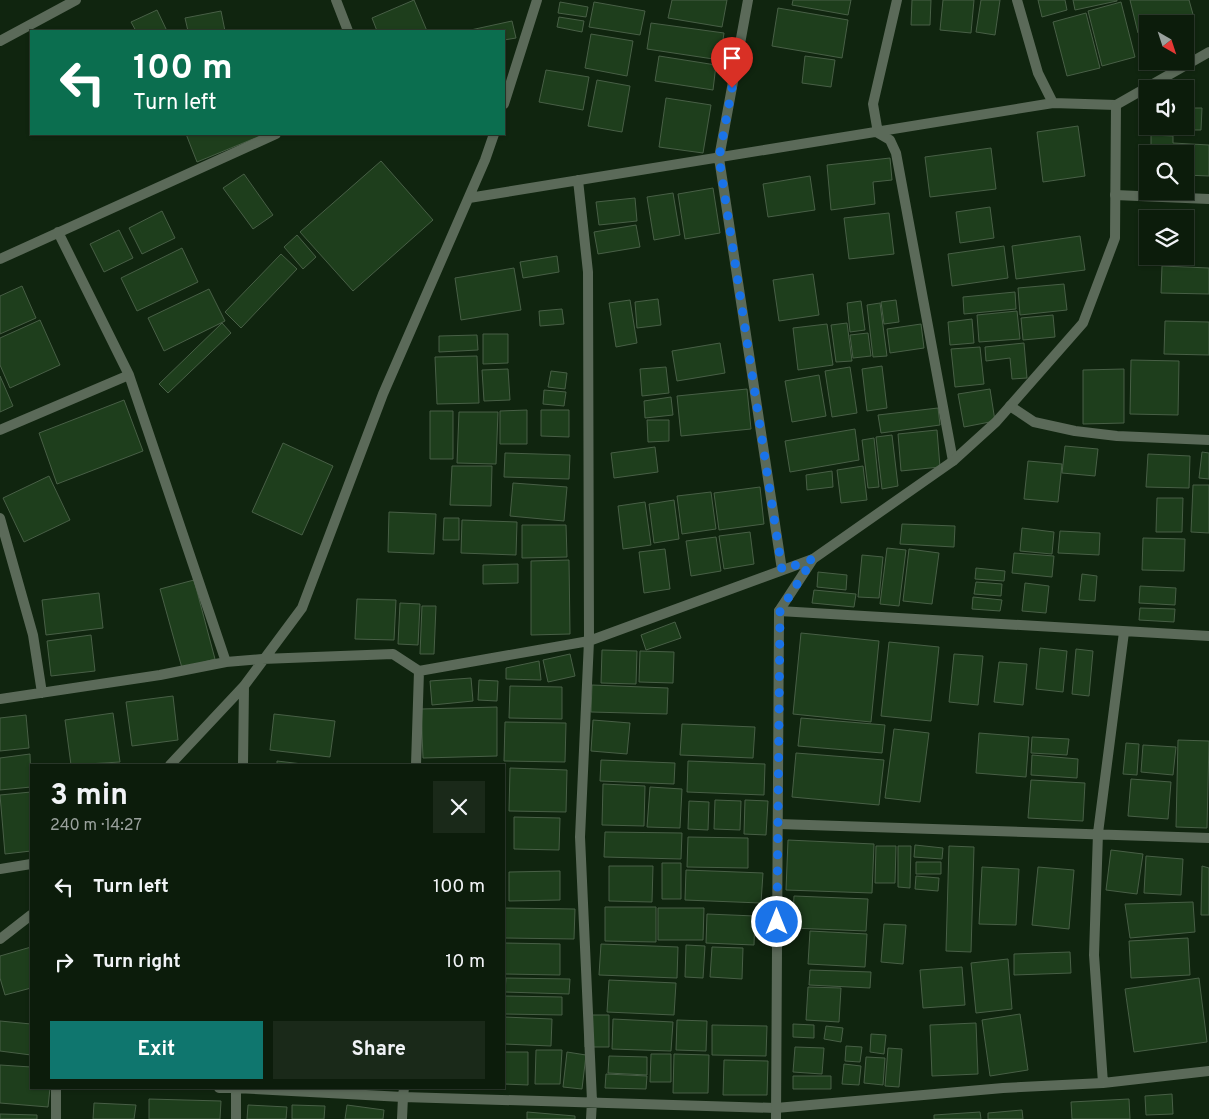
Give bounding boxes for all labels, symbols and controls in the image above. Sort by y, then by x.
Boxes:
north arrow [1139,15,1194,70]
map controls [1139,15,1194,265]
pin [711,37,753,88]
icon: arrive [718,44,746,72]
text: 100 m [133,47,233,91]
icon: left [50,50,115,115]
button: sound [1139,80,1194,135]
text: Turn left [133,90,216,117]
button: search [1139,145,1194,200]
button: layers [1139,210,1194,265]
text: 3 min [50,778,128,815]
button: close [433,781,485,833]
text: 240 m · 14:27 [50,816,142,836]
icon: left [50,873,78,901]
text: Turn left [93,875,169,899]
text: 100 m [433,875,485,899]
position arrow [750,895,802,947]
icon: right [50,948,78,976]
text: Turn right [93,950,181,974]
text: 10 m [445,950,485,974]
button: Exit [50,1021,263,1079]
button: Share [273,1021,485,1079]

